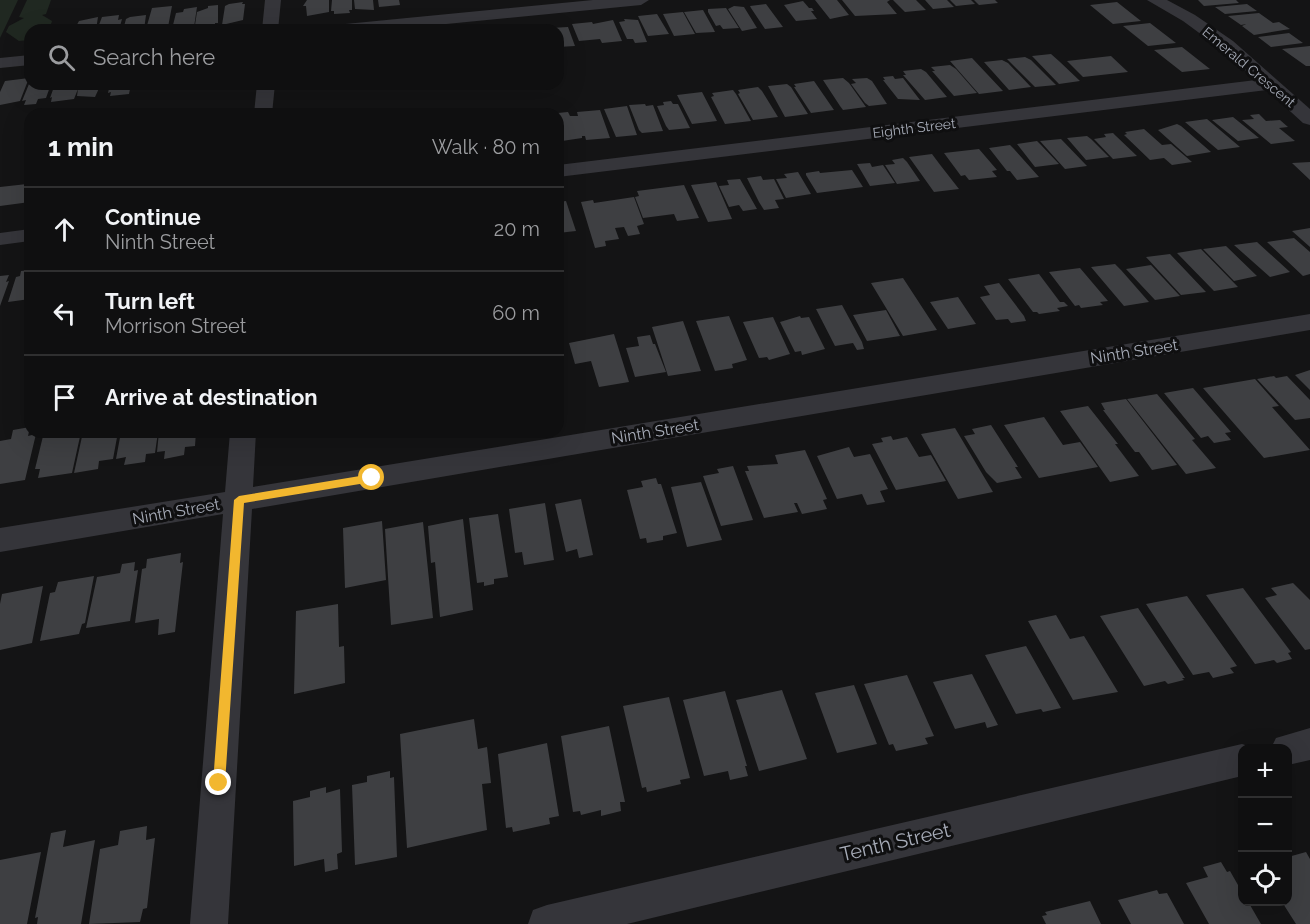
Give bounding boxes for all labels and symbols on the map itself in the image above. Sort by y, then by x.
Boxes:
street label: Emerald Crescent [1199,24,1299,111]
street label: Eighth Street [872,115,957,141]
street label: Ninth Street [1089,335,1180,368]
street label: Ninth Street [610,415,701,448]
route start [358,464,384,490]
street label: Ninth Street [131,494,222,529]
route end [205,769,231,795]
street label: Tenth Street [838,818,953,866]

